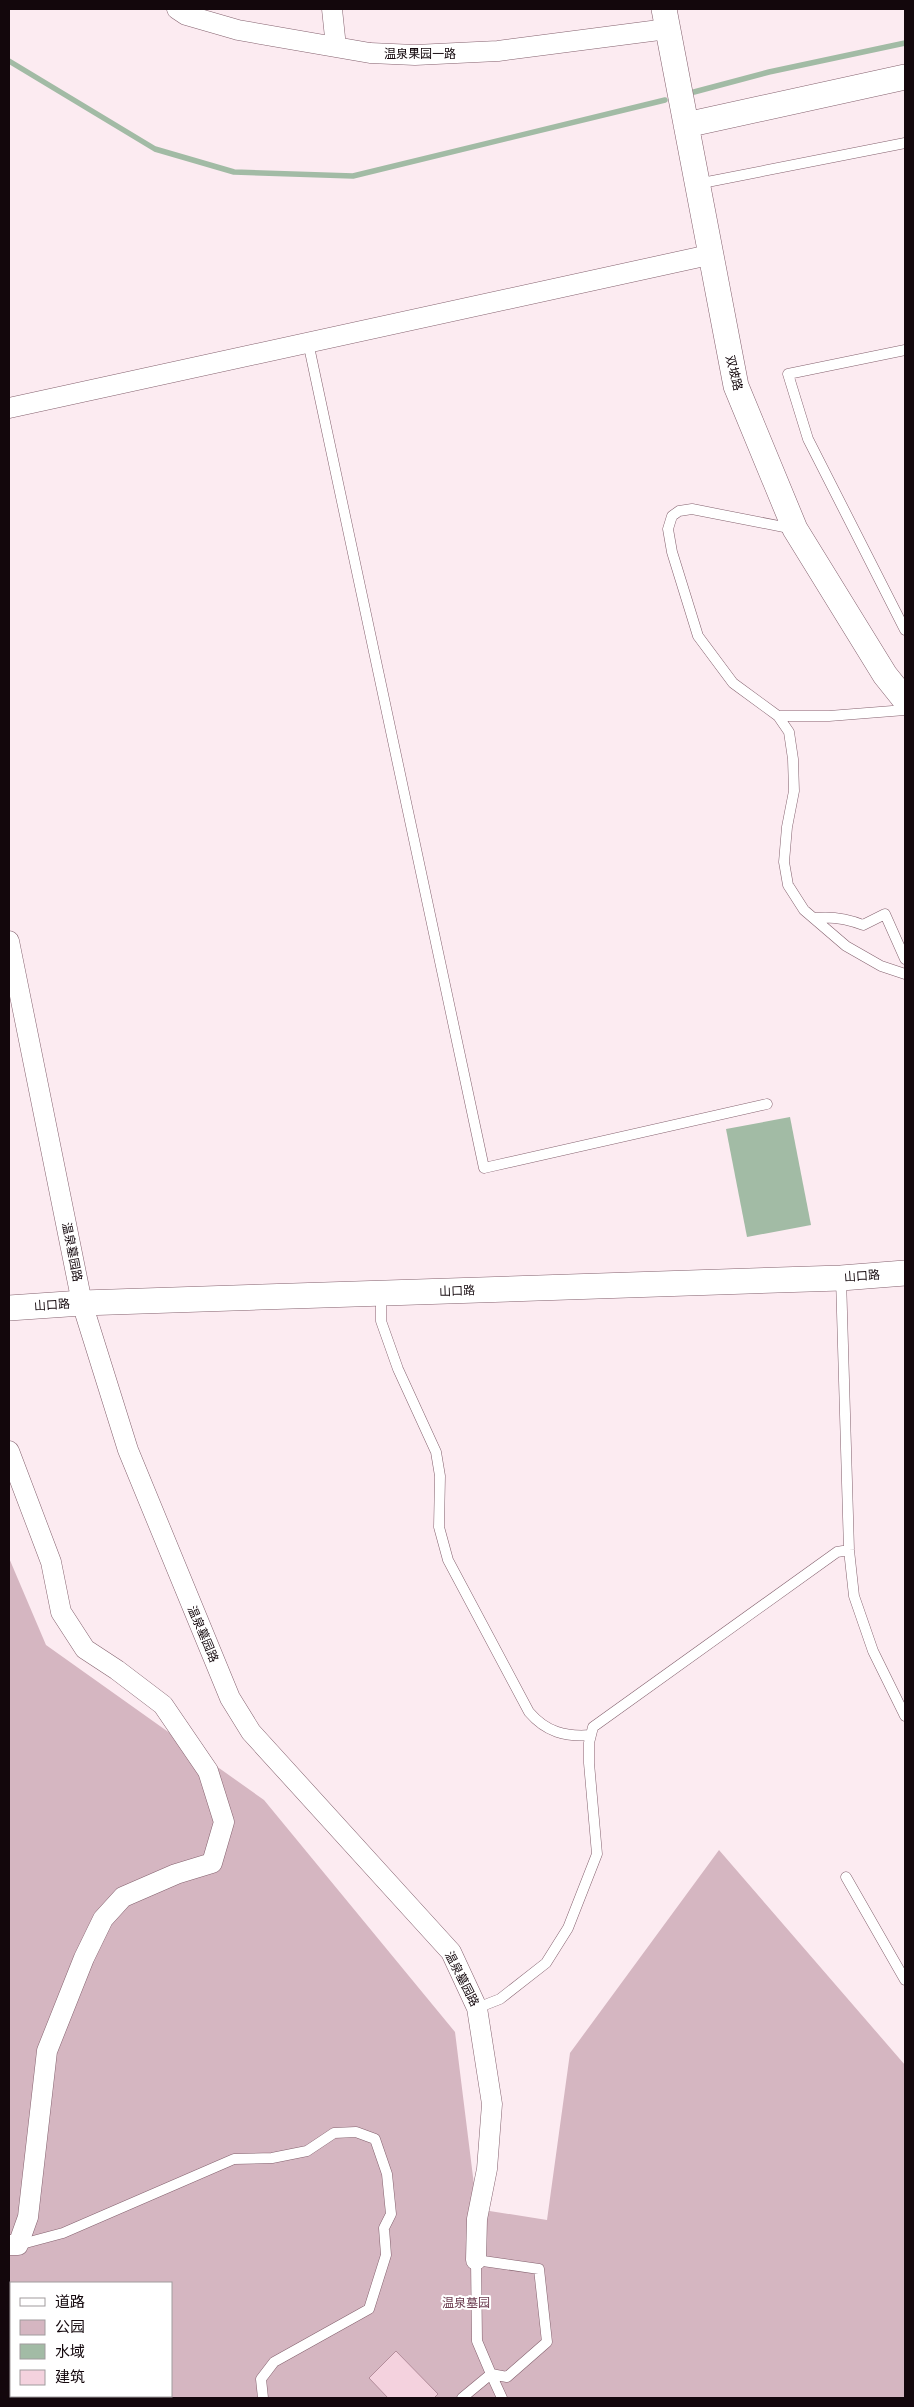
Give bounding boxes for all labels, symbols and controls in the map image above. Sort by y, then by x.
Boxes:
street label: 温泉果园一路 [384,46,456,62]
street label: 双坡路 [722,354,746,392]
street label: 温泉墓园路 [58,1221,86,1283]
street label: 山口路 [843,1267,881,1285]
street label: 山口路 [439,1282,475,1300]
street label: 山口路 [33,1296,71,1314]
street label: 温泉墓园路 [184,1603,222,1665]
street label: 温泉墓园路 [441,1949,483,2009]
legend [10,2282,172,2397]
text: 道路 [55,2292,85,2312]
park label: 温泉墓园 [442,2295,490,2311]
text: 公园 [55,2317,85,2337]
text: 水域 [55,2342,85,2362]
text: 建筑 [55,2367,85,2387]

